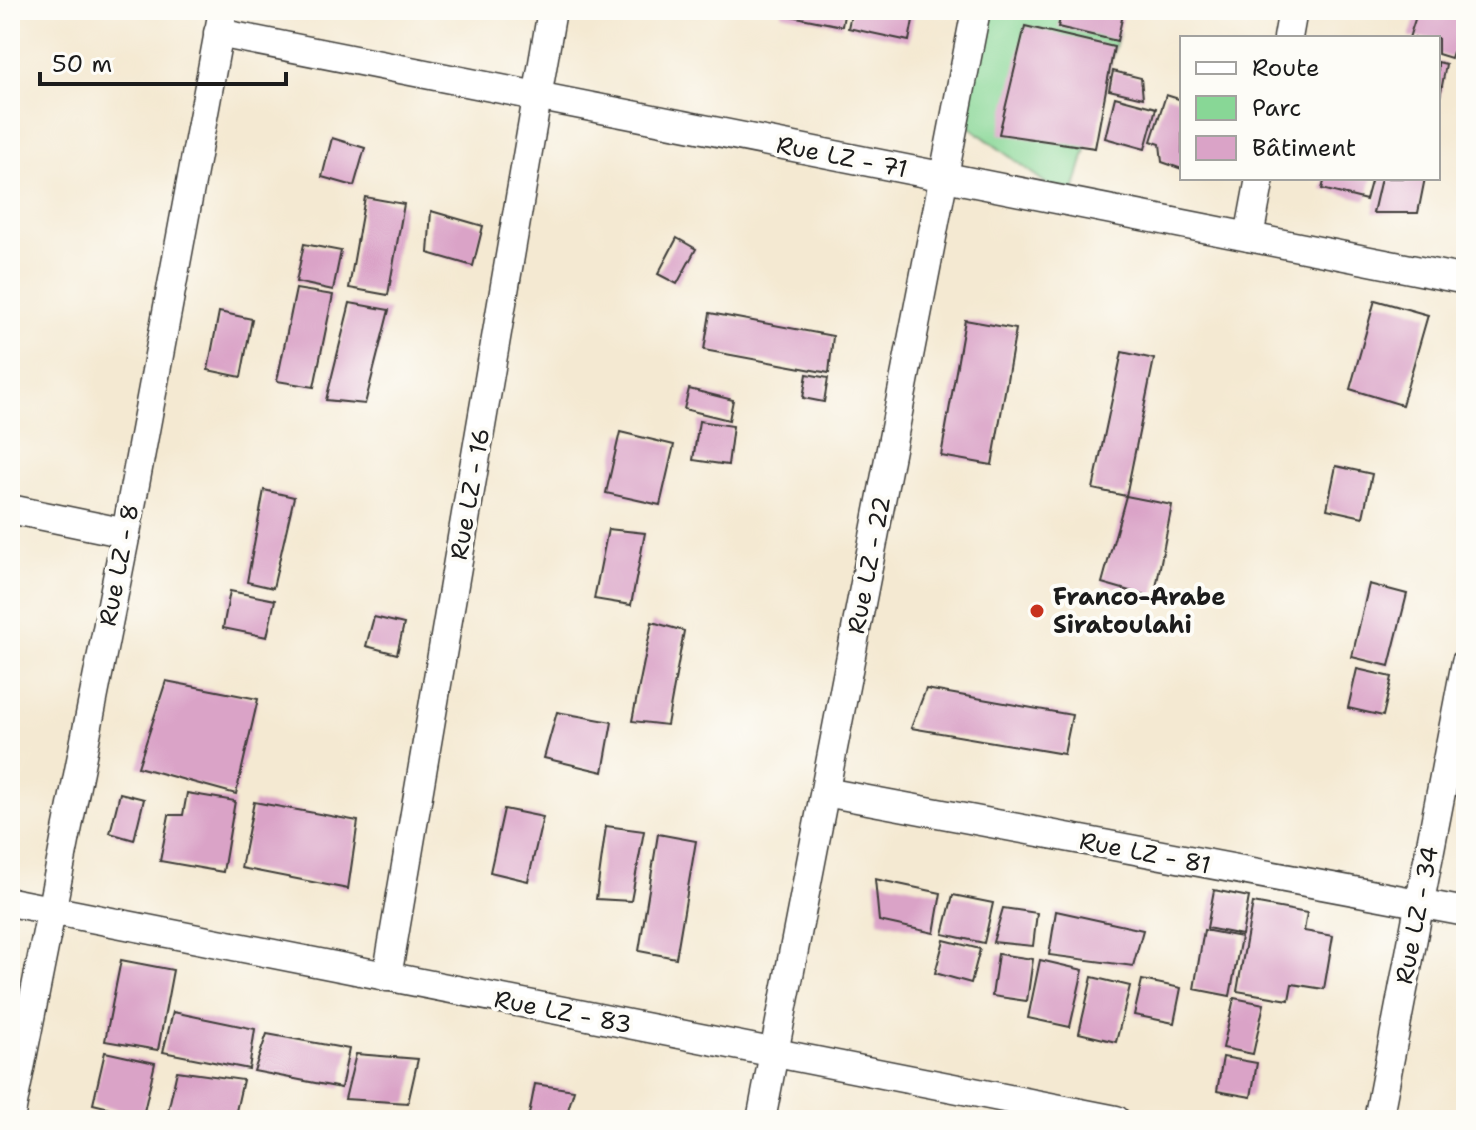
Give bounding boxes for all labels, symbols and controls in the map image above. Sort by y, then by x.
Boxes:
scale bar [40,36,286,86]
legend [1180,36,1440,180]
text: 50 m [52,48,112,80]
text: Route [1252,52,1320,84]
text: Parc [1252,92,1301,124]
street label: Rue LZ - 71 [774,129,910,185]
text: Bâtiment [1252,132,1356,164]
street label: Rue LZ - 16 [443,426,497,562]
street label: Rue LZ - 22 [840,493,898,637]
street label: Rue LZ - 8 [91,501,147,629]
place label: Franco-Arabe Siratoulahi [1053,581,1226,641]
marker: Franco-Arabe Siratoulahi [1028,602,1046,620]
street label: Rue LZ - 81 [1077,825,1213,881]
street label: Rue LZ - 34 [1388,843,1446,987]
street label: Rue LZ - 83 [492,983,634,1041]

